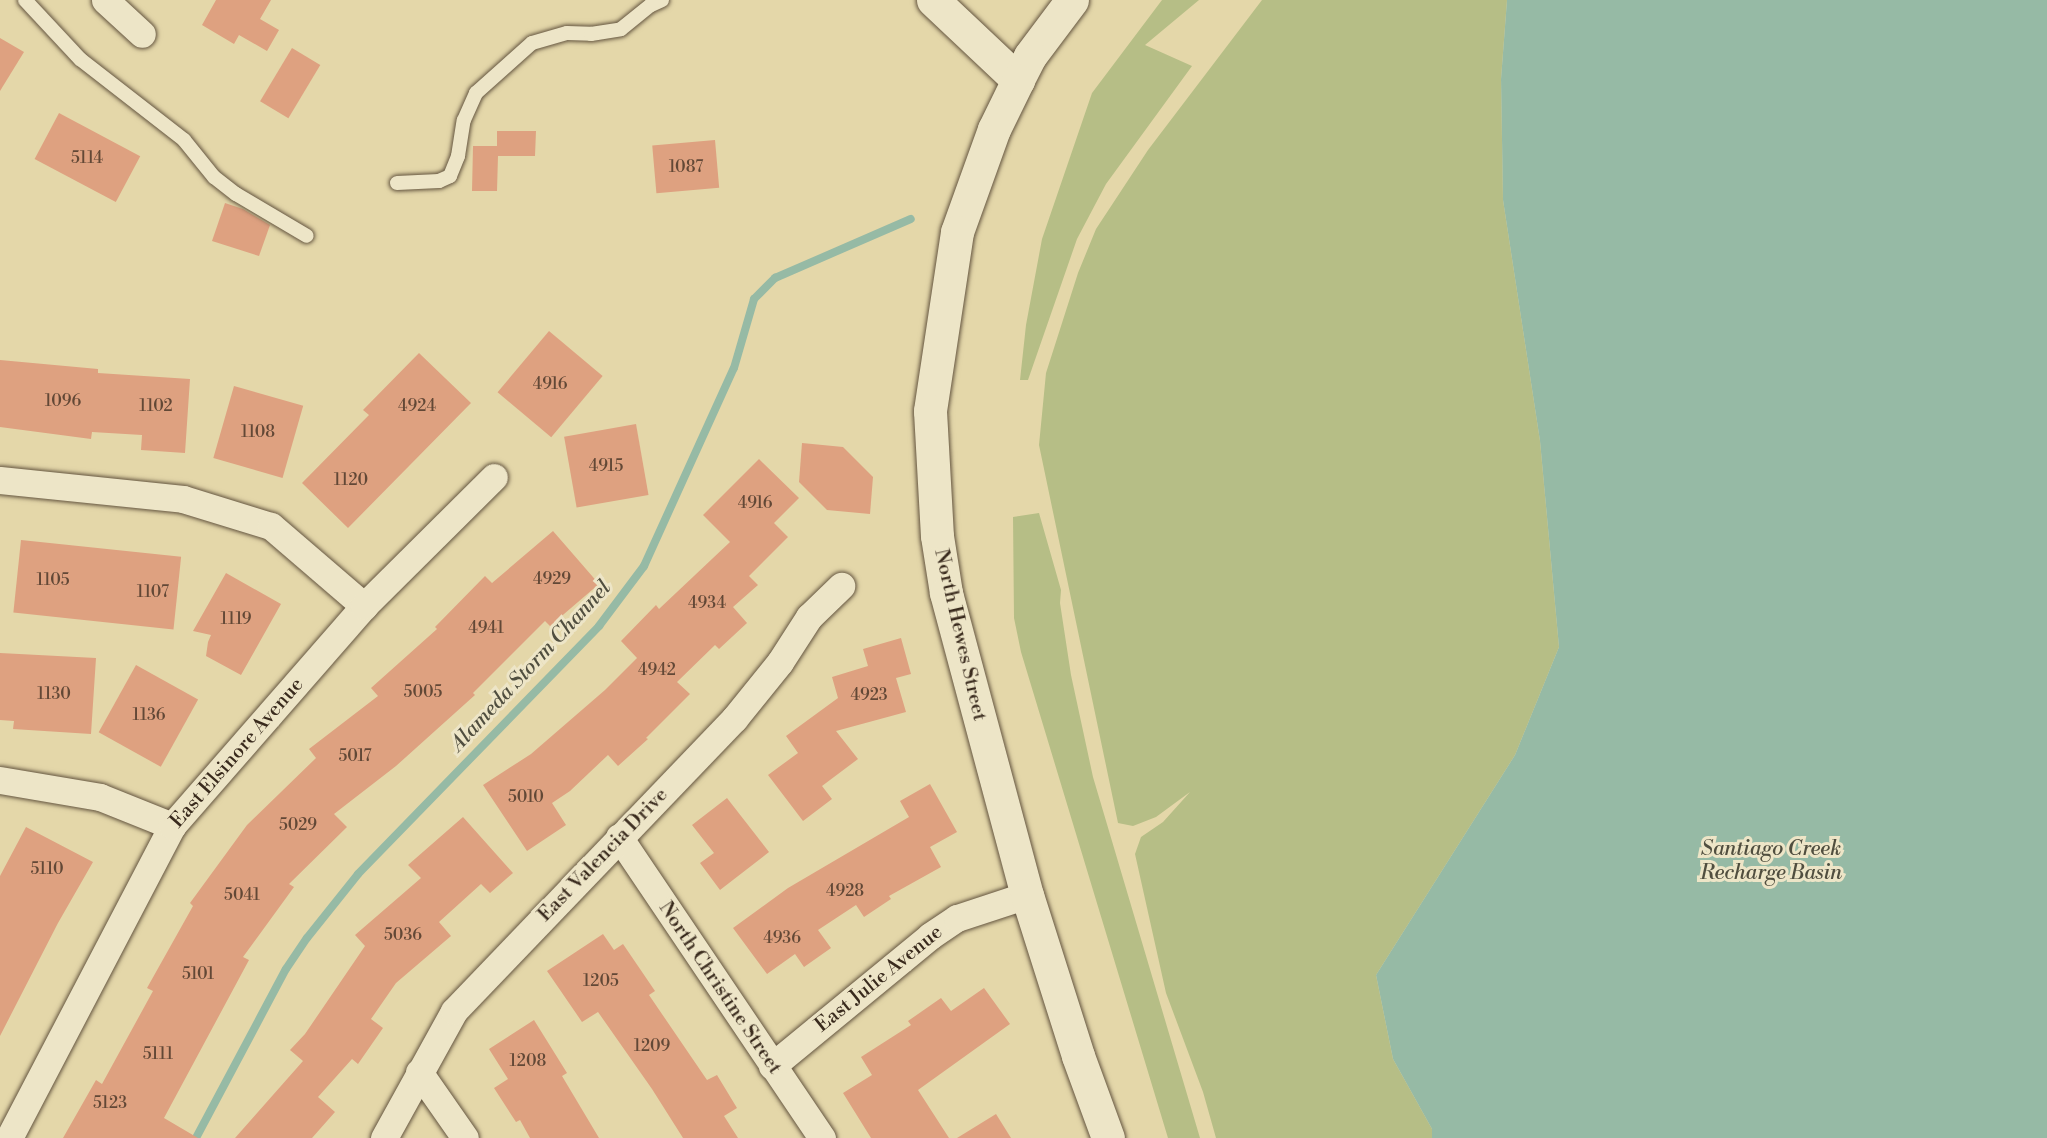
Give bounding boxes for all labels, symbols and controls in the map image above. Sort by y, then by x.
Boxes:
house number: 5114 [71,148,103,168]
house number: 1087 [669,157,703,177]
house number: 4916 [533,374,567,394]
house number: 1096 [45,391,81,411]
house number: 1102 [139,396,173,416]
house number: 4924 [398,396,436,416]
house number: 1108 [241,422,275,442]
house number: 4915 [589,456,623,476]
house number: 1120 [334,470,368,490]
house number: 4916 [738,493,772,513]
street label: North Hewes Street [929,547,991,723]
house number: 4929 [533,569,571,589]
house number: 1105 [36,570,70,590]
water label: Alameda Storm Channel [445,576,617,756]
house number: 1107 [137,582,169,602]
house number: 4934 [688,593,726,613]
house number: 1119 [221,609,251,629]
house number: 4941 [468,618,504,638]
house number: 4942 [638,660,676,680]
street label: East Elsinore Avenue [165,673,309,833]
house number: 5005 [404,682,442,702]
house number: 1130 [37,684,71,704]
house number: 4923 [850,685,888,705]
house number: 1136 [133,705,165,725]
house number: 5017 [338,746,372,766]
street label: East Valencia Drive [533,783,673,927]
house number: 5010 [508,787,544,807]
house number: 5029 [279,815,317,835]
water label: Santiago Creek Recharge Basin [1700,836,1842,886]
house number: 5110 [30,859,64,879]
house number: 4928 [826,881,864,901]
house number: 5041 [224,885,260,905]
street label: North Christine Street [653,897,787,1079]
street label: East Julie Avenue [811,920,947,1038]
house number: 5036 [384,925,422,945]
house number: 4936 [763,928,801,948]
house number: 5101 [182,964,214,984]
house number: 1205 [583,971,619,991]
house number: 1209 [634,1036,670,1056]
house number: 5111 [143,1044,173,1064]
house number: 1208 [510,1051,546,1071]
house number: 5123 [93,1093,127,1113]

